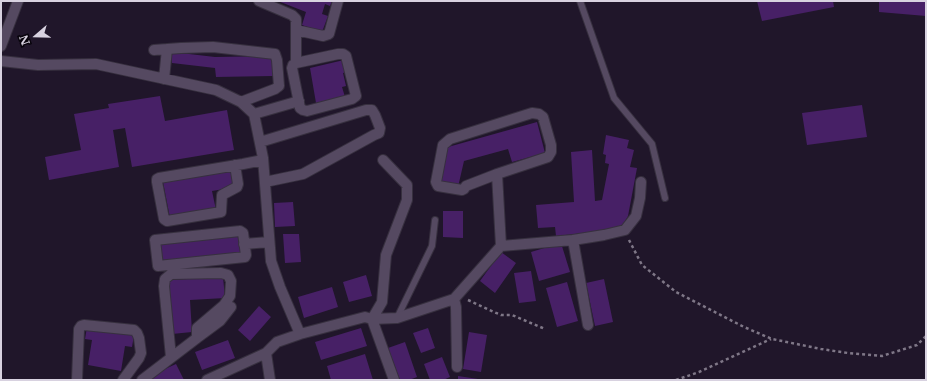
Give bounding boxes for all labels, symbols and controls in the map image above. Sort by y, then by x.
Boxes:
north arrow [16,16,56,56]
text: N [16,33,33,47]

